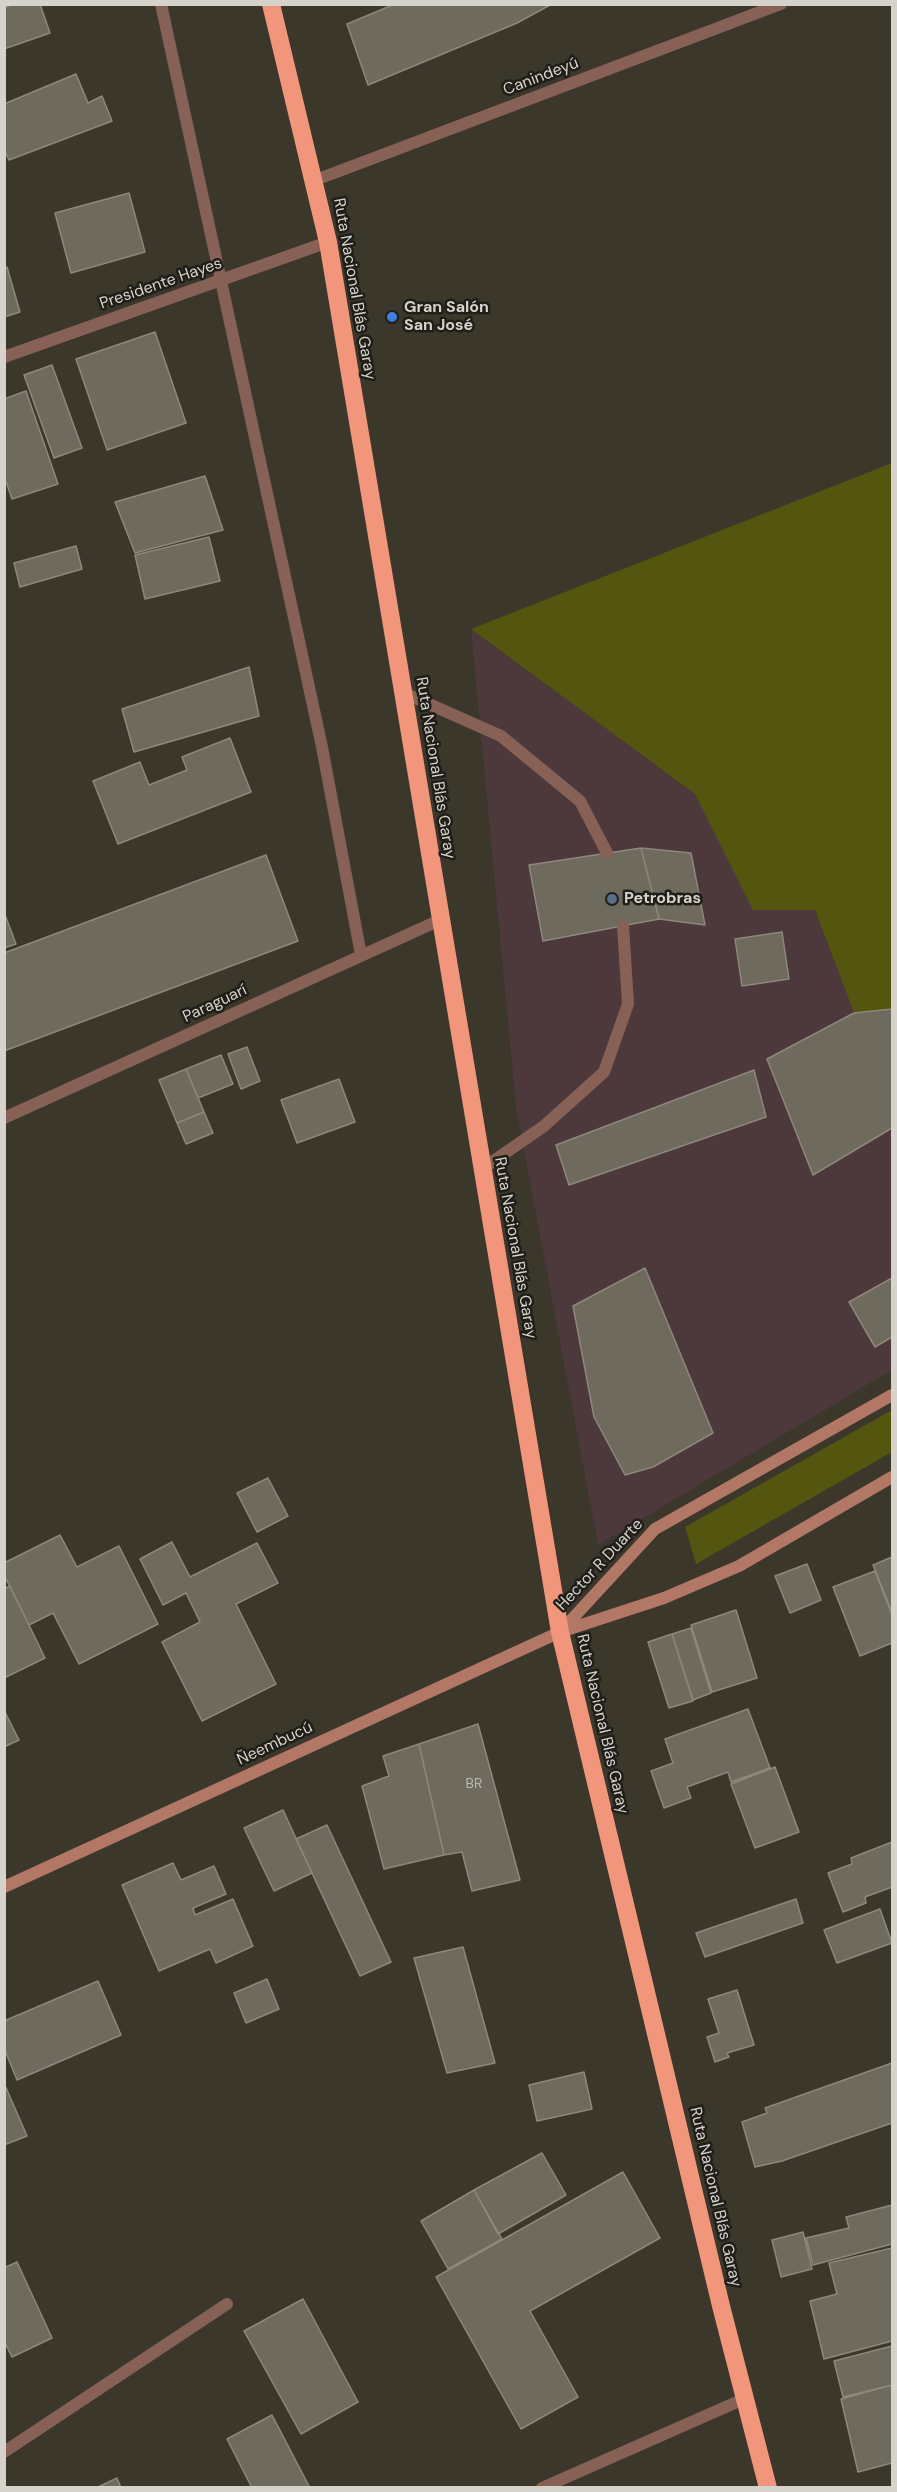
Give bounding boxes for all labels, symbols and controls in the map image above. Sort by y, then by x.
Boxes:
street label: Canindeyú [501,54,581,100]
street label: Ruta Nacional Blás Garay [329,197,379,381]
street label: Presidente Hayes [97,254,225,314]
place label: Gran Salón San José [404,298,489,336]
marker: Gran Salón San José [385,310,399,324]
street label: Ruta Nacional Blás Garay [411,676,459,860]
place label: Petrobras [624,889,701,909]
marker: Petrobras [605,892,619,906]
street label: Paraguarí [180,981,250,1027]
street label: Ruta Nacional Blás Garay [490,1156,540,1340]
street label: Hector R Duarte [553,1515,647,1615]
street label: Ruta Nacional Blás Garay [572,1632,632,1816]
street label: Ñeembucú [234,1718,316,1770]
house number: BR [466,1776,482,1792]
street label: Ruta Nacional Blás Garay [685,2105,745,2289]

